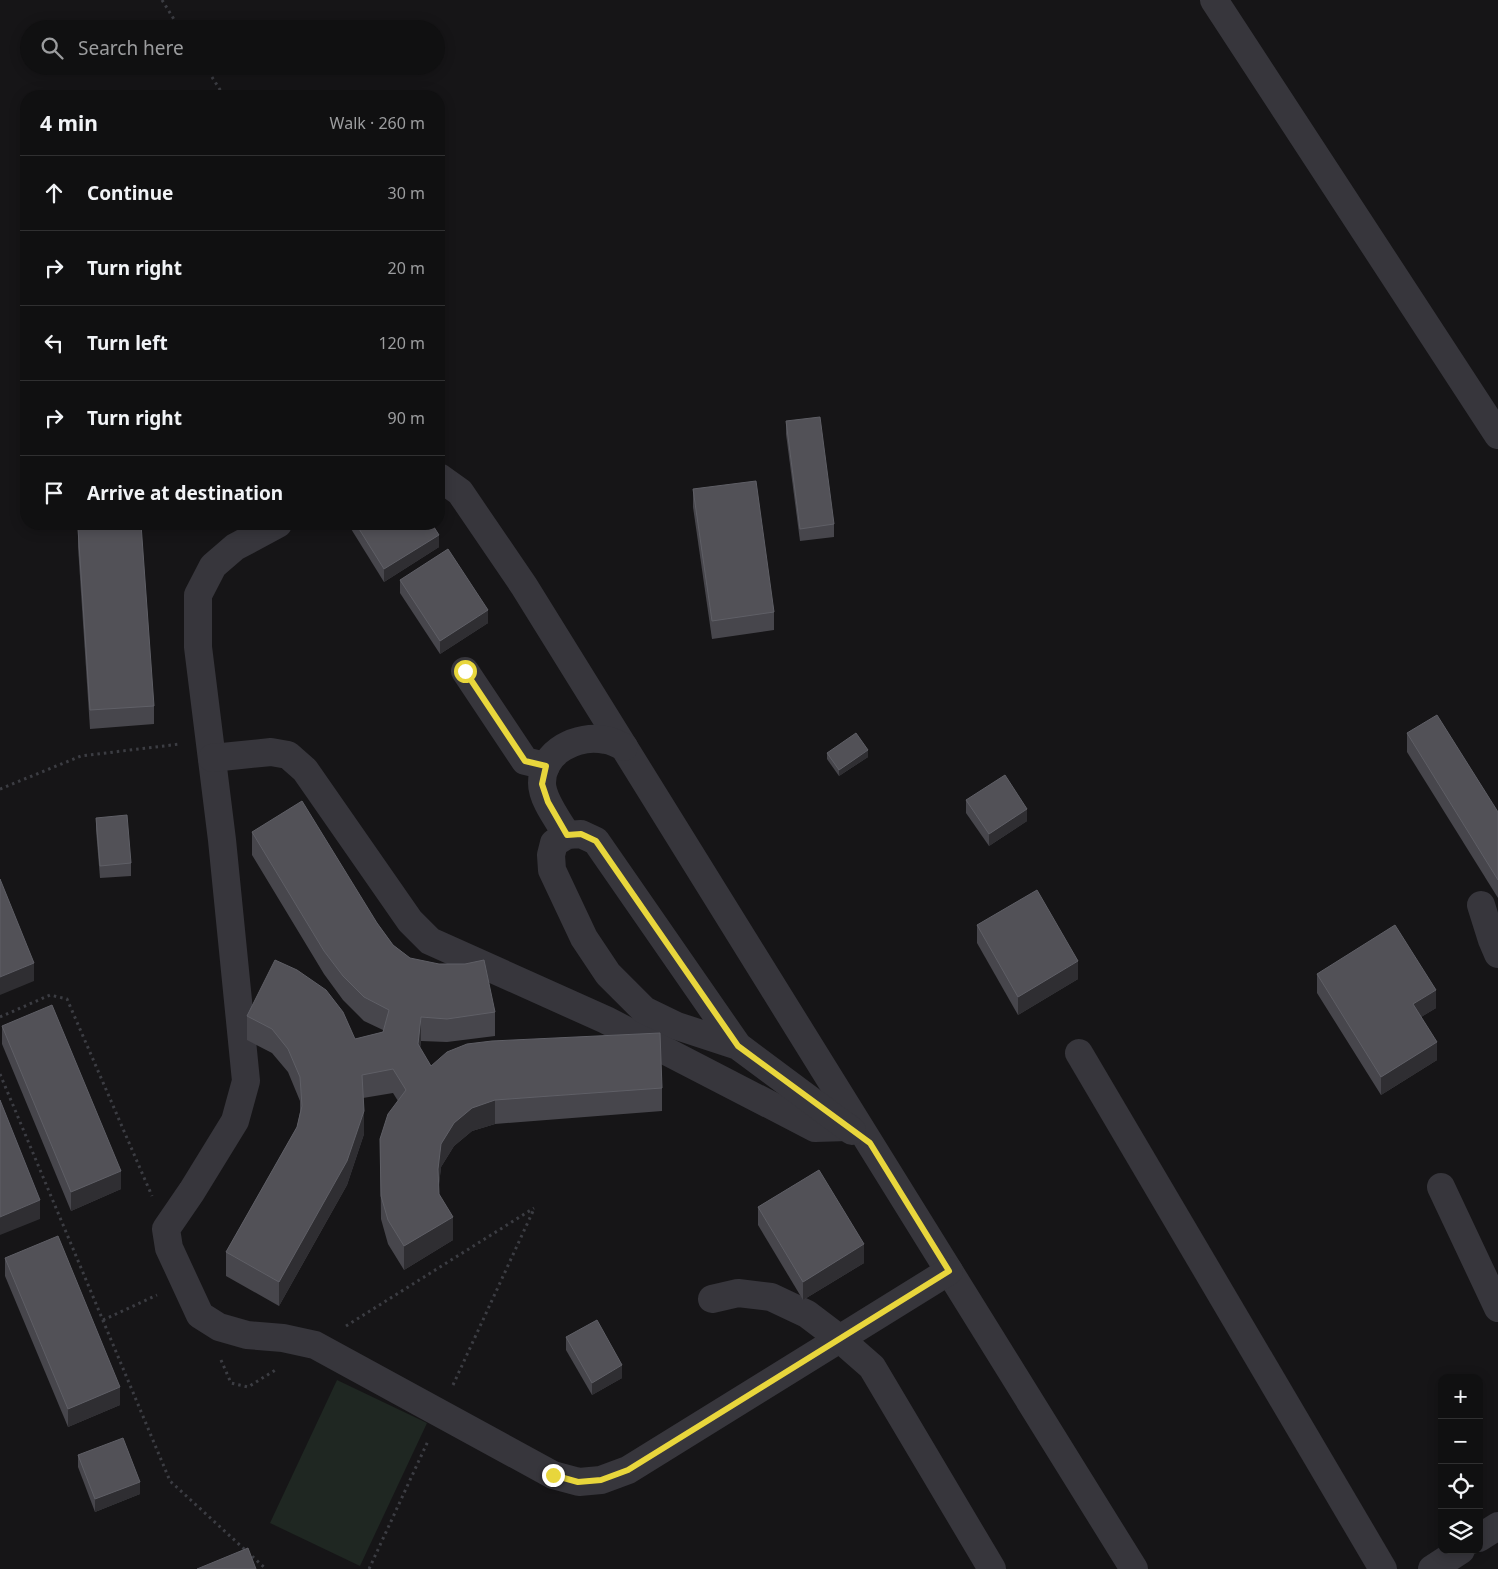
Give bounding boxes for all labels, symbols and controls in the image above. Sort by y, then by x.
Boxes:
search box [20,20,445,75]
icon: search [38,34,66,62]
text: Search here [78,35,184,61]
text: 4 min [40,109,98,137]
text: Walk · 260 m [330,112,425,134]
icon: ahead [40,179,68,207]
text: Continue [87,180,173,206]
text: 30 m [388,182,425,204]
icon: right [40,254,68,282]
text: Turn right [87,255,182,281]
text: 20 m [388,257,425,279]
icon: left [40,329,68,357]
text: Turn left [87,330,168,356]
text: 120 m [378,332,425,354]
icon: right [40,404,68,432]
text: Turn right [87,405,182,431]
text: 90 m [388,407,425,429]
icon: arrive [40,479,68,507]
text: Arrive at destination [87,480,283,506]
route start [454,660,477,683]
map controls [1438,1374,1483,1554]
button: + [1438,1374,1483,1419]
button: − [1438,1419,1483,1464]
route end [542,1464,565,1487]
button: locate [1438,1464,1483,1509]
button: layers [1438,1509,1483,1554]

